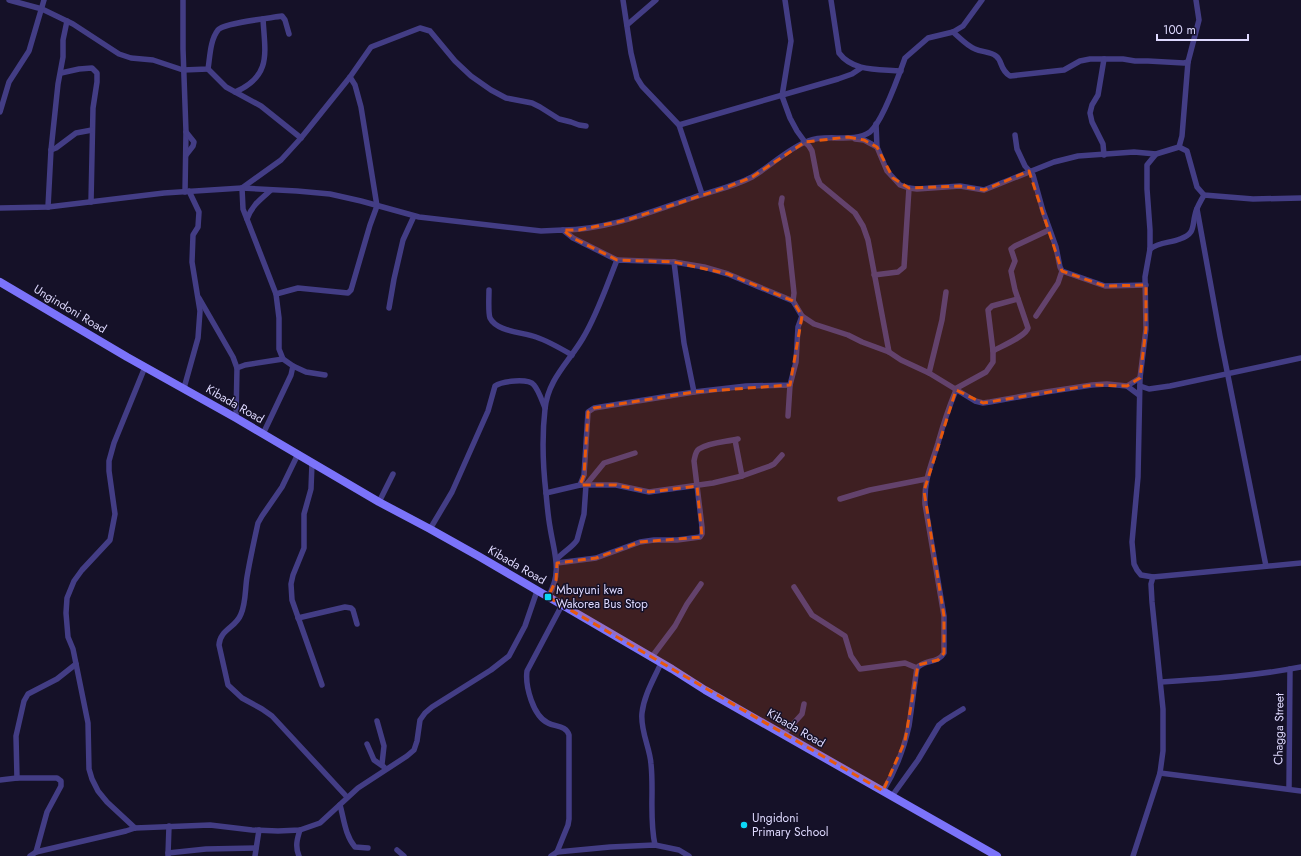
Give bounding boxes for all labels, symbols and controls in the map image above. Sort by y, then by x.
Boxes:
scale bar [1157,16,1248,42]
text: 100 m [1163,21,1196,39]
street label: Ungindoni Road [30,280,110,338]
street label: Kibada Road [203,380,267,428]
street label: Kibada Road [485,541,549,589]
place label: Mbuyuni kwa Wakorea Bus Stop [556,581,648,613]
marker: Mbuyuni kwa Wakorea Bus Stop [543,592,553,602]
street label: Chagga Street [1269,693,1289,765]
street label: Kibada Road [764,704,828,752]
place label: Ungidoni Primary School [752,809,829,841]
marker: Ungidoni Primary School [739,820,749,830]

